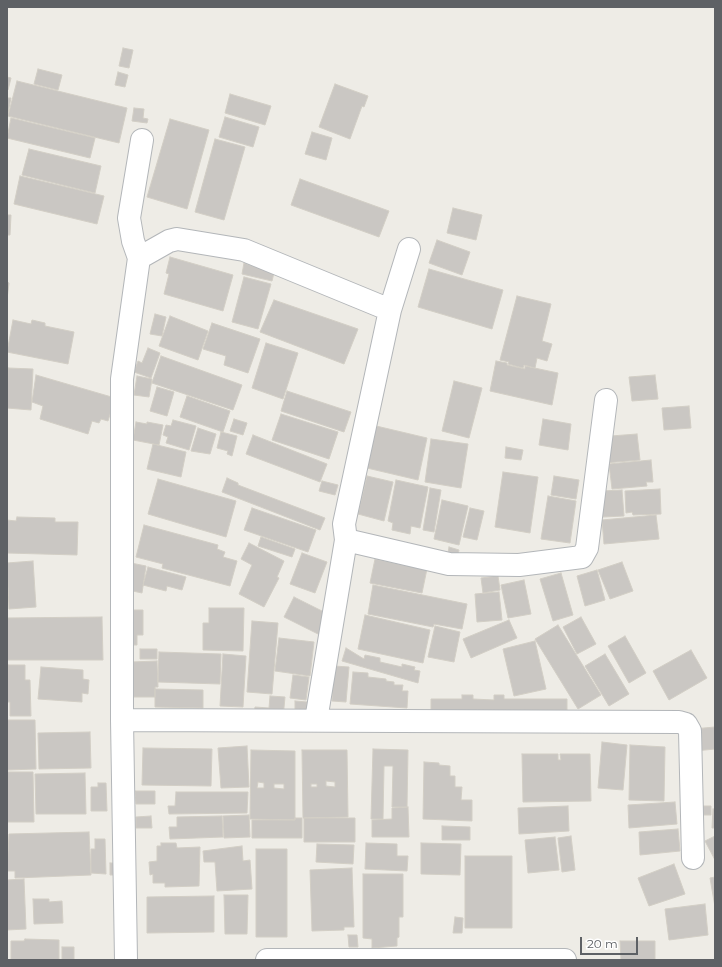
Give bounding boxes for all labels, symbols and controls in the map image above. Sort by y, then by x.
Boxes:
scale bar [582,929,640,955]
text: 20 m [587,936,618,951]

